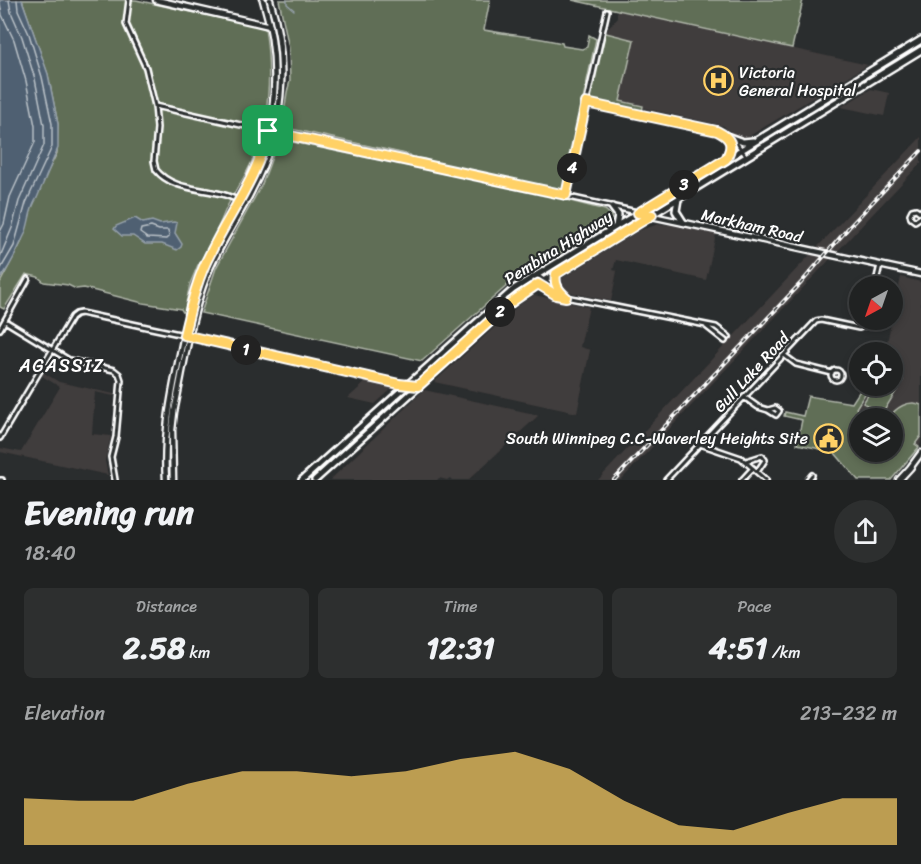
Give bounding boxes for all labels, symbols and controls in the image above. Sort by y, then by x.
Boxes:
place label: Victoria General Hospital [739,58,857,105]
hospital icon: Victoria General Hospital [702,65,734,97]
pin [242,105,293,156]
icon: arrive [251,114,284,147]
pin: 4 [557,153,587,183]
text: 4 [567,153,577,182]
pin: 3 [669,170,699,200]
text: 3 [680,170,688,199]
street label: Markham Road [698,200,807,252]
street label: Pembina Highway [498,202,619,292]
north arrow [849,276,903,330]
map controls [849,276,903,462]
pin: 2 [485,297,515,327]
text: 2 [495,297,505,326]
street label: Gull Lake Road [706,324,798,419]
pin: 1 [231,335,261,365]
text: 1 [243,335,249,364]
button: locate [849,342,903,396]
district label: AGASSIZ [18,350,105,382]
button: layers [849,408,903,462]
public building icon: South Winnipeg C.C-Waverley Heights Site [813,422,845,454]
place label: South Winnipeg C.C-Waverley Heights Site [506,424,808,453]
text: Evening run [24,484,194,542]
button: share [834,500,897,563]
text: 18:40 [24,536,76,571]
text: Distance [136,592,197,621]
text: Time [444,592,477,621]
text: Pace [738,592,771,621]
text: 2.58 [123,621,185,675]
text: 12:31 [426,621,495,675]
text: 4:51 [709,621,768,675]
text: km [185,638,210,667]
text: /km [768,638,800,667]
text: Elevation [24,696,105,731]
text: 213–232 m [800,696,897,731]

